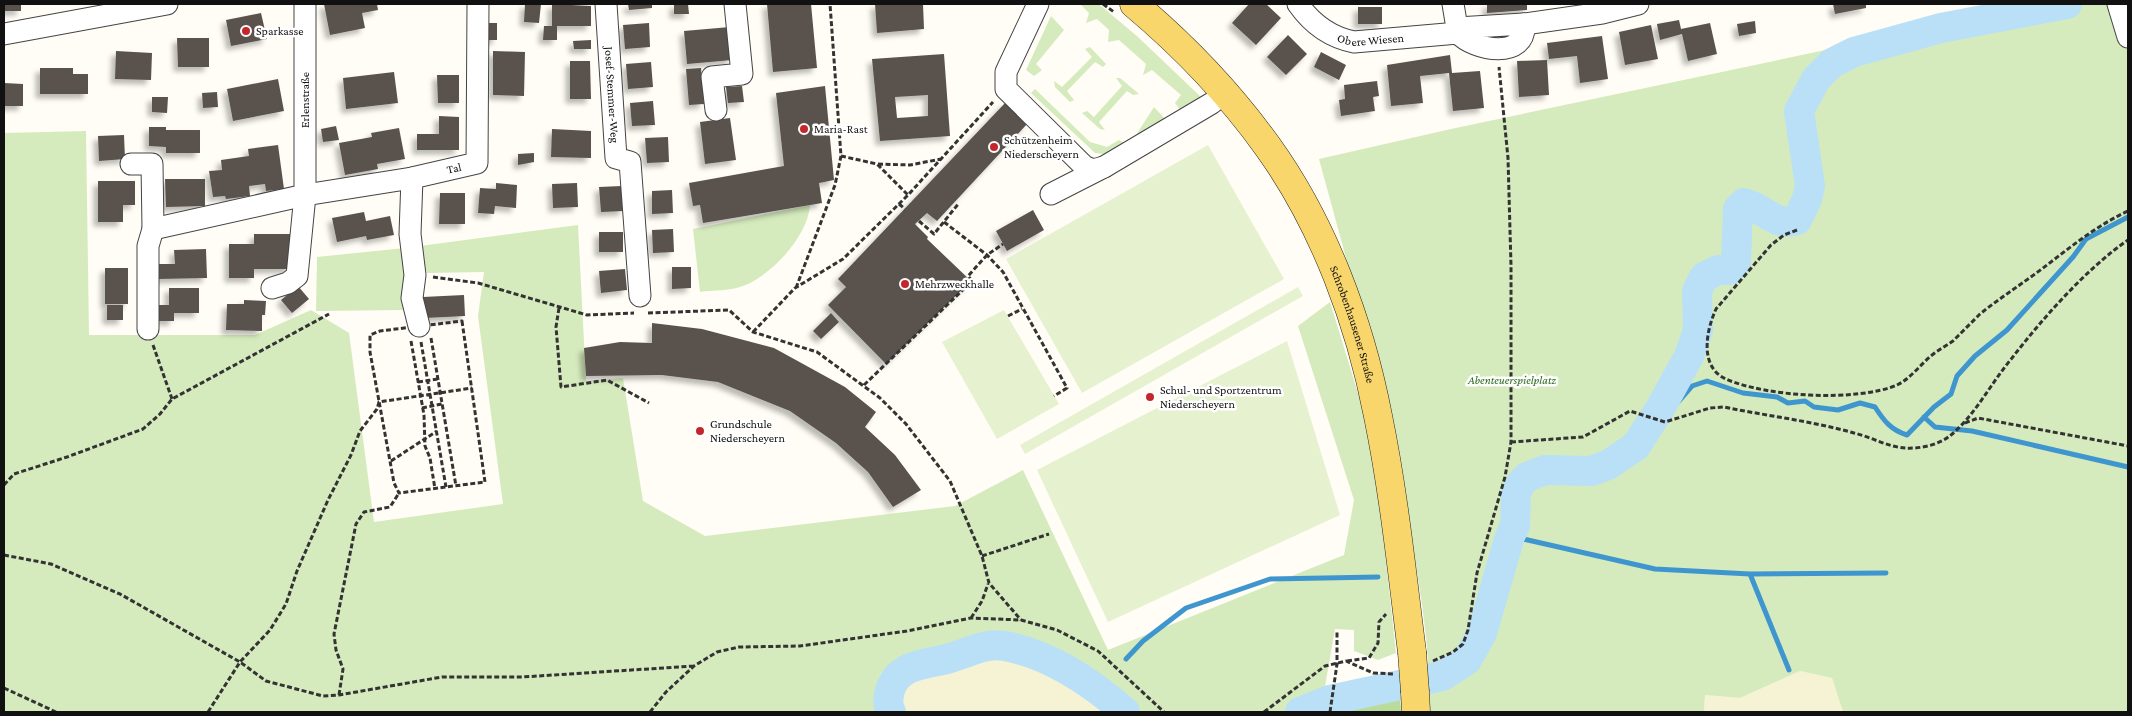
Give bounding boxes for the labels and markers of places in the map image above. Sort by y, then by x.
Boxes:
place label: Sparkasse [256,24,304,38]
marker: Sparkasse [240,25,252,37]
place label: Maria-Rast [814,122,869,136]
marker: Maria-Rast [798,123,810,135]
place label: Schützenheim Niederscheyern [1004,133,1079,161]
marker: Schützenheim Niederscheyern [988,141,1000,153]
place label: Mehrzweckhalle [915,277,994,291]
marker: Mehrzweckhalle [899,278,911,290]
place label: Schul- und Sportzentrum Niederscheyern [1160,383,1282,411]
marker: Schul- und Sportzentrum Niederscheyern [1144,391,1156,403]
place label: Grundschule Niederscheyern [710,417,785,445]
marker: Grundschule Niederscheyern [694,425,706,437]

